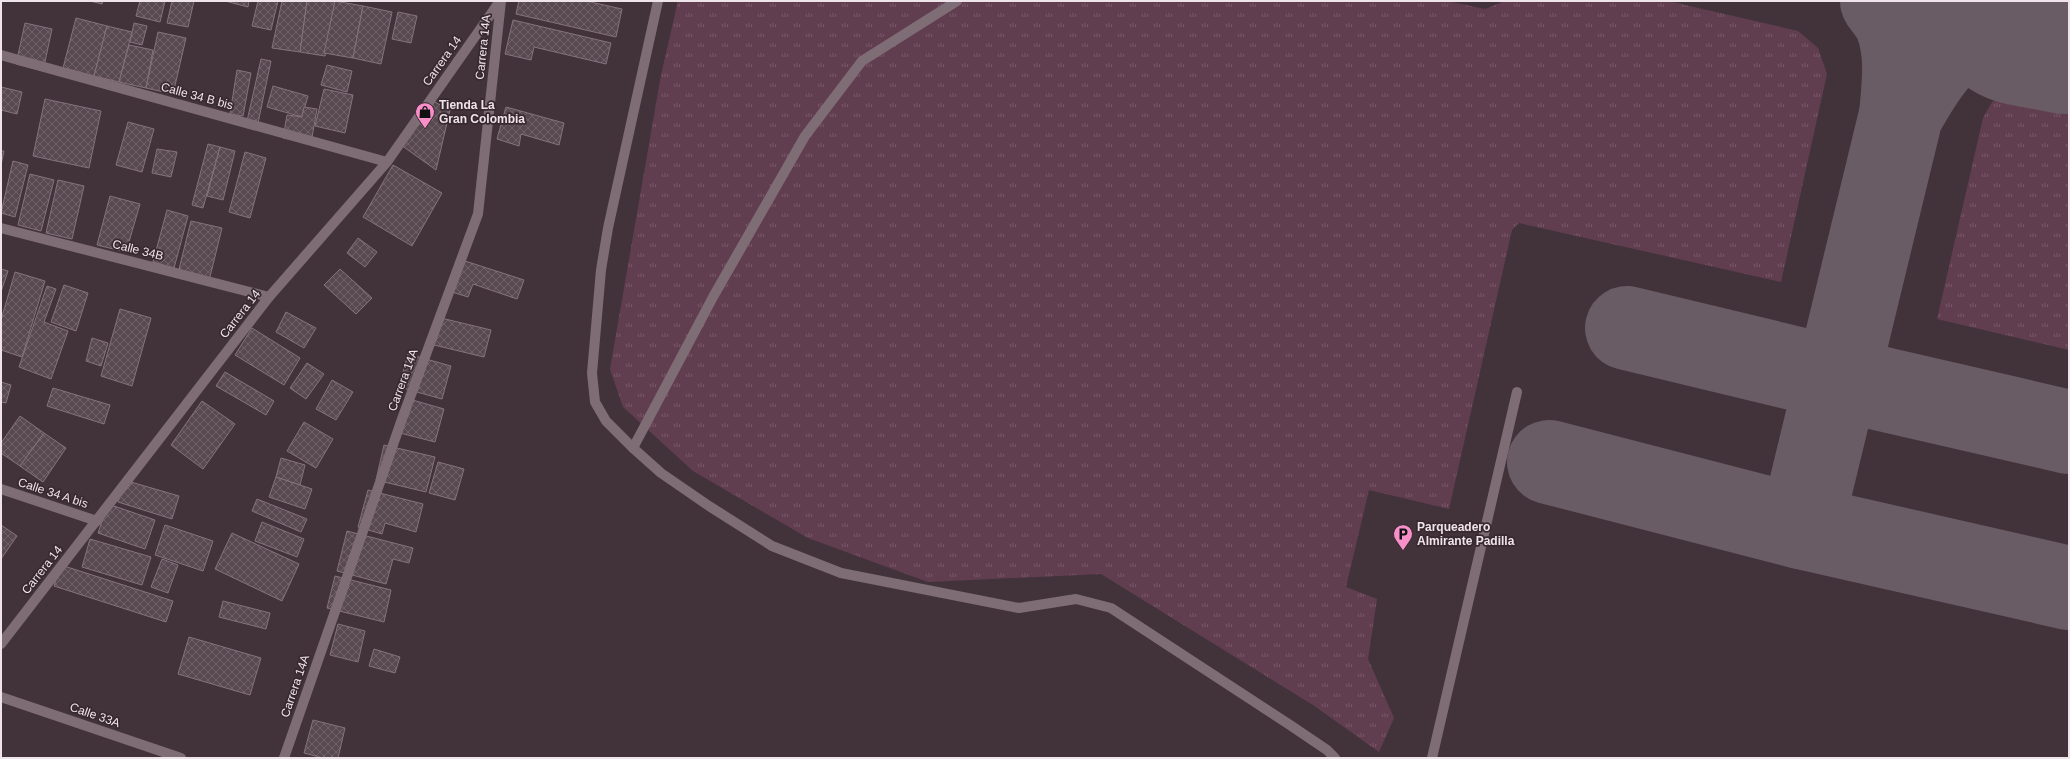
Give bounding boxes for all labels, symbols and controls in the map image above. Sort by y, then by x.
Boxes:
street label: Carrera 14A [473,14,493,80]
street label: Carrera 14 [420,33,464,89]
street label: Calle 34 B bis [159,80,235,112]
place label: Tienda La Gran Colombia [439,98,525,126]
shop icon: Tienda La Gran Colombia [414,101,436,129]
street label: Calle 34B [111,237,165,263]
street label: Carrera 14 [217,287,263,341]
street label: Carrera 14A [385,347,421,413]
street label: Calle 34 A bis [16,475,90,511]
place label: Parqueadero Almirante Padilla [1417,520,1515,548]
parking icon: Parqueadero Almirante Padilla [1392,523,1414,551]
street label: Carrera 14 [19,543,65,597]
street label: Carrera 14A [278,653,312,719]
street label: Calle 33A [68,700,122,730]

